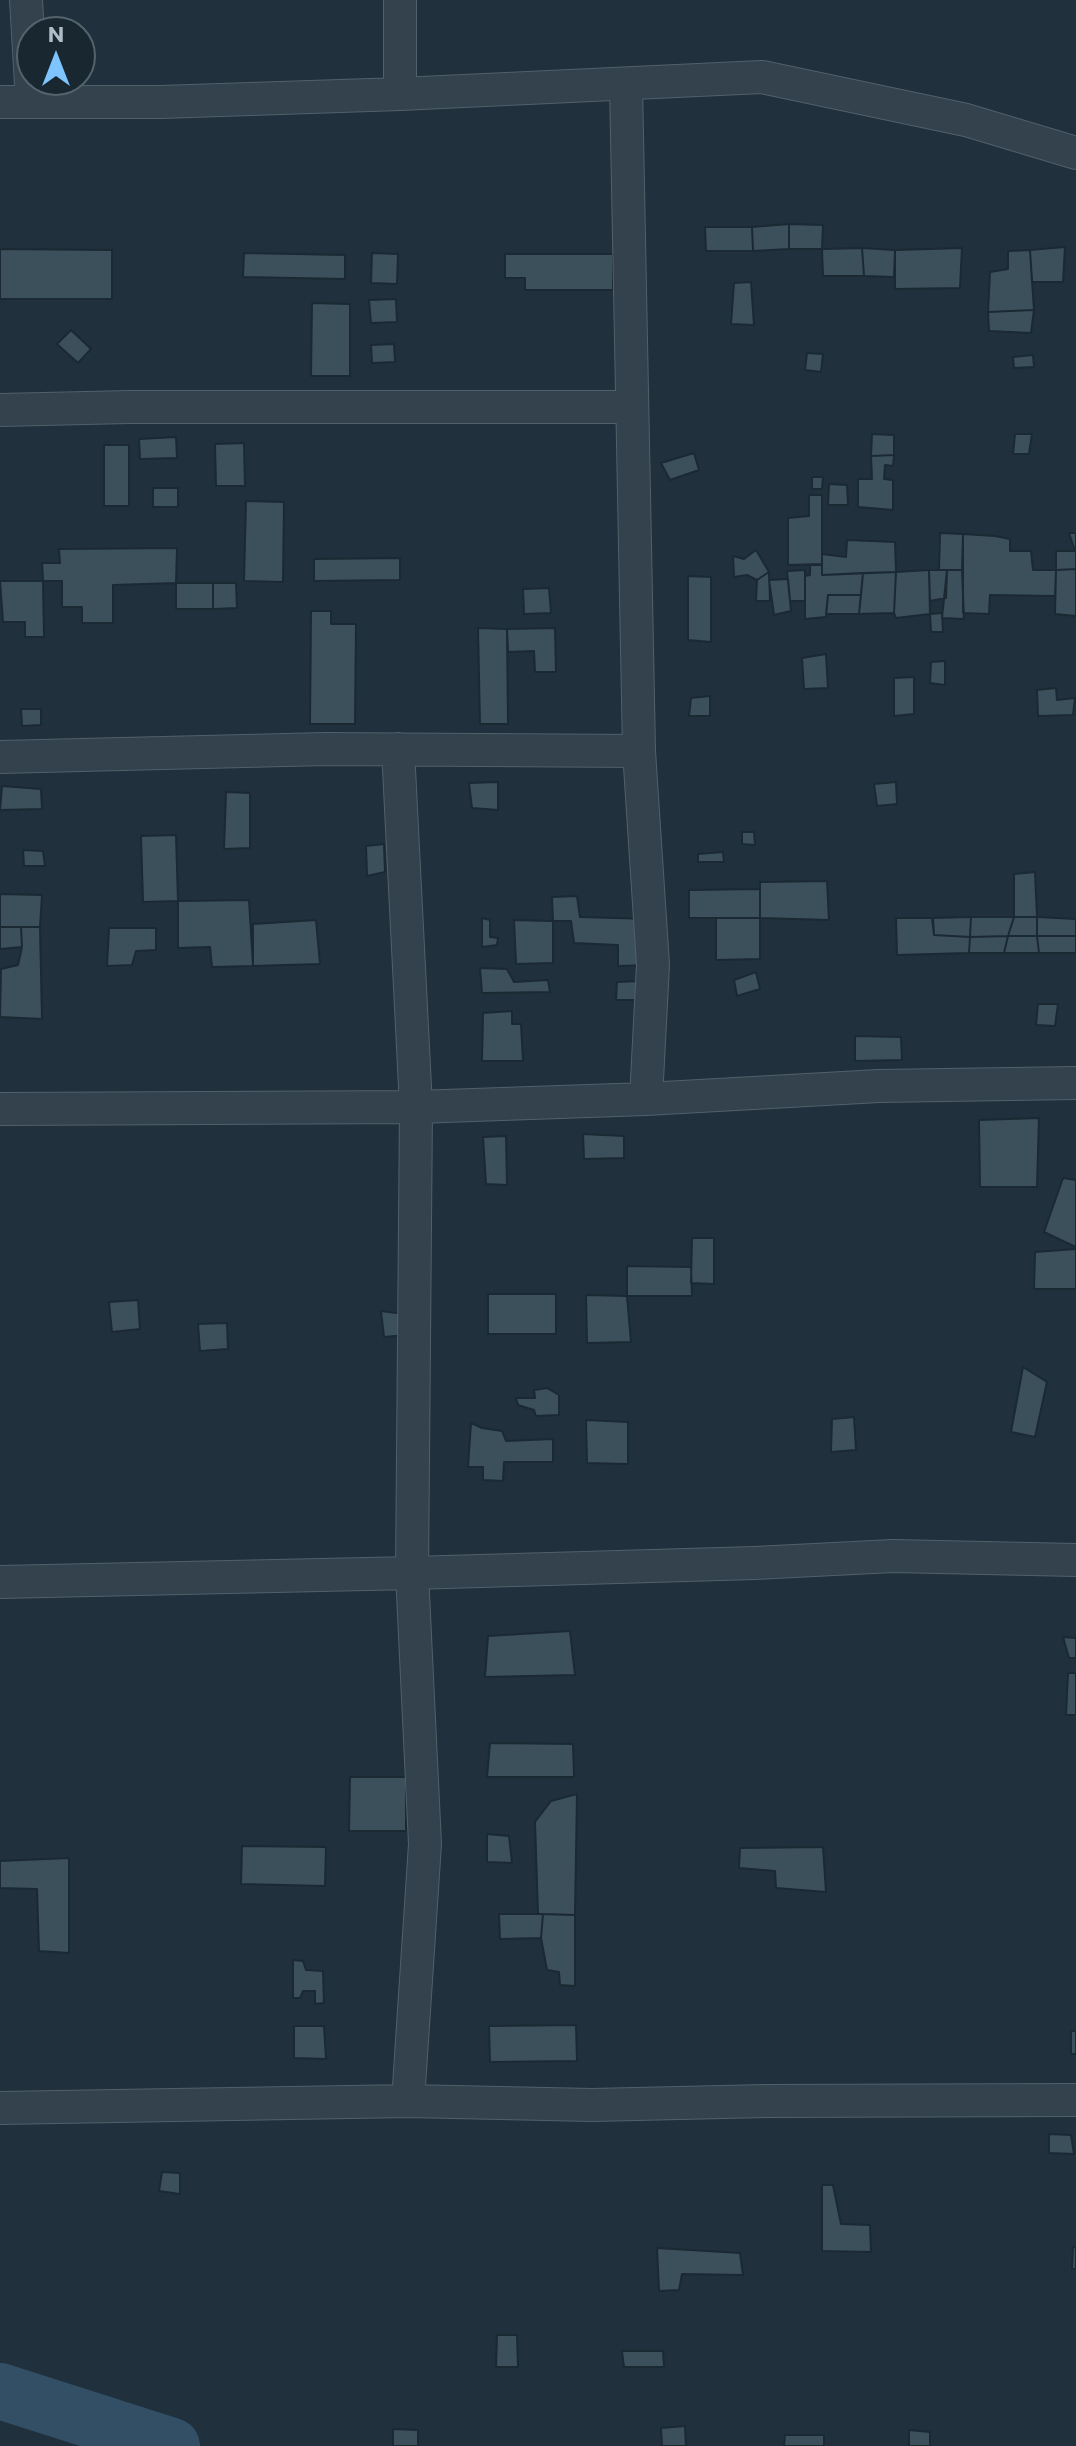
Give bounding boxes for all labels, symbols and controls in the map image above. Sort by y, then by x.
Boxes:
north arrow [16,16,96,96]
text: N [48,20,64,47]

